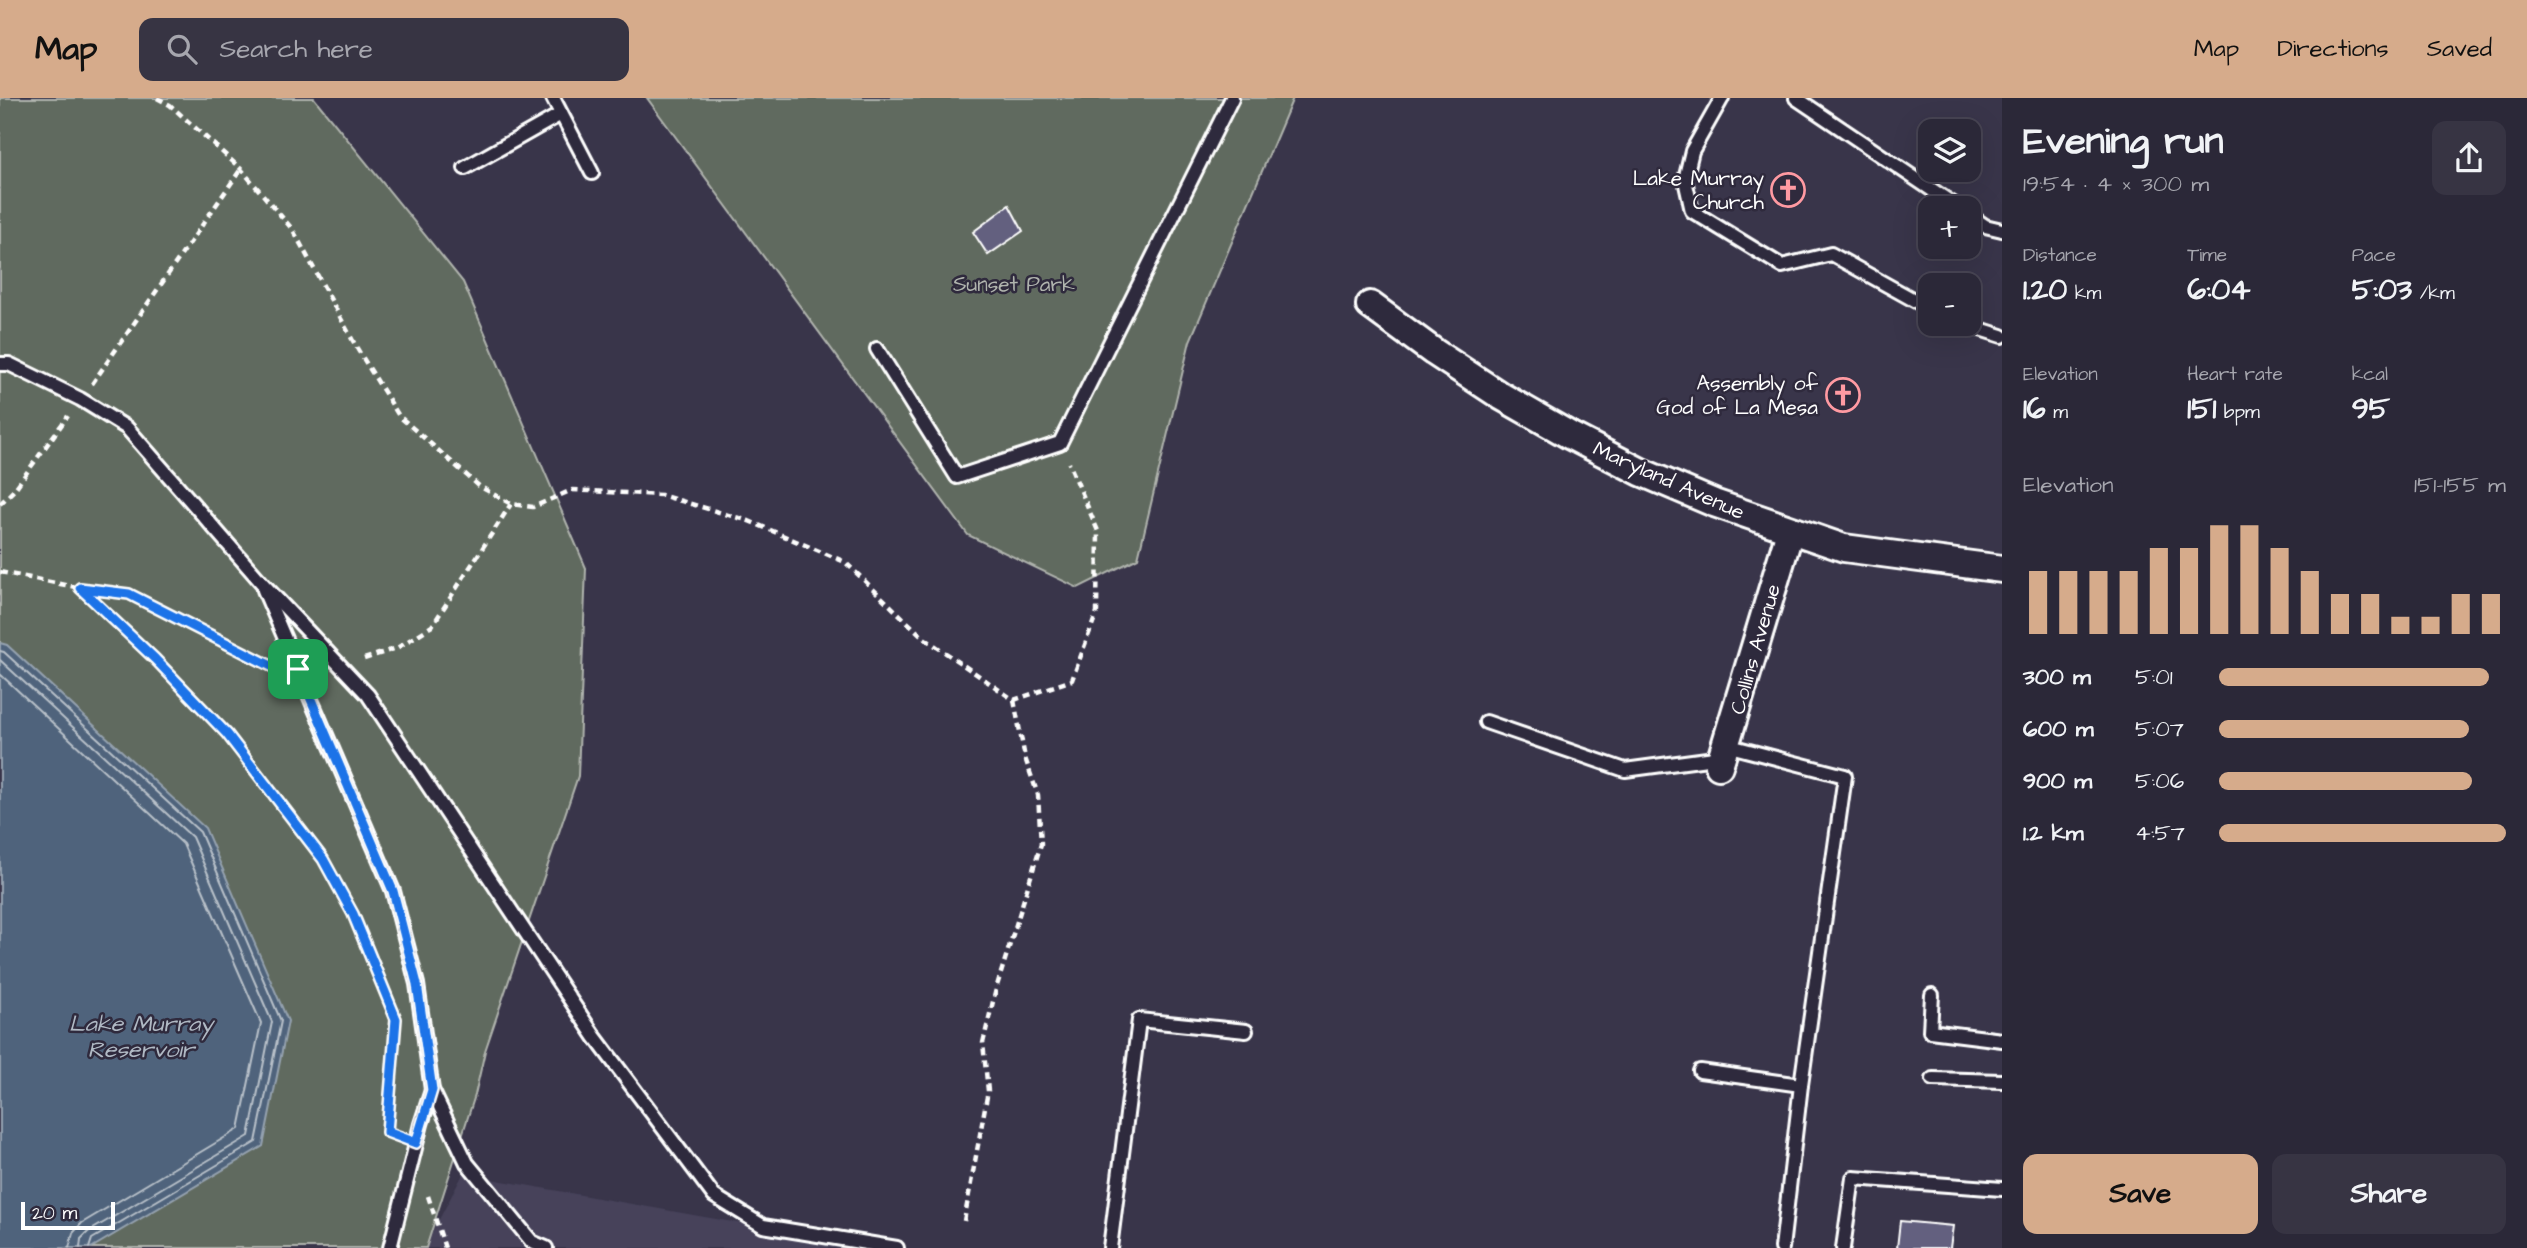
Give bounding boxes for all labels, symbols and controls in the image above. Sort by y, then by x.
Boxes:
search box [139,18,629,81]
text: Map [35,26,97,72]
icon: search [163,30,201,68]
text: Search here [219,31,373,67]
text: Map [2194,32,2239,66]
text: Directions [2277,32,2389,66]
text: Saved [2427,32,2492,66]
text: Evening run [2023,116,2224,168]
map controls [1918,119,1981,336]
button: layers [1918,119,1981,182]
button: share [2432,121,2506,195]
place label: Lake Murray Church [1633,164,1765,217]
text: 19:54 · 4 × 300 m [2023,168,2209,200]
church icon: Lake Murray Church [1769,171,1807,209]
button: + [1918,196,1981,259]
text: Distance [2023,242,2097,269]
text: Time [2187,242,2227,269]
text: Pace [2352,242,2396,269]
text: 1.20 [2023,269,2067,311]
text: 6:04 [2187,269,2251,311]
text: 5:03 [2352,269,2412,311]
park label: Sunset Park [953,270,1075,299]
button: − [1918,273,1981,336]
text: km [2067,280,2101,307]
text: /km [2412,280,2455,307]
text: Elevation [2023,361,2098,388]
text: Heart rate [2187,361,2283,388]
text: kcal [2352,361,2388,388]
place label: Assembly of God of La Mesa [1656,369,1819,422]
church icon: Assembly of God of La Mesa [1824,376,1862,414]
text: 16 [2023,388,2046,430]
text: 151 [2187,388,2216,430]
text: 95 [2352,388,2390,430]
text: m [2046,399,2068,426]
text: bpm [2216,399,2260,426]
street label: Maryland Avenue [1588,434,1749,529]
text: Elevation [2023,469,2114,501]
text: 151–155 m [2414,469,2506,501]
street label: Collins Avenue [1723,581,1788,718]
pin [268,639,328,699]
icon: arrive [279,650,317,688]
text: 300 m [2023,661,2091,693]
text: 5:01 [2135,661,2173,693]
text: 600 m [2023,713,2094,745]
text: 5:07 [2135,713,2184,745]
text: 900 m [2023,765,2092,797]
text: 5:06 [2135,765,2184,797]
text: 1.2 km [2023,817,2084,849]
text: 4:57 [2135,817,2185,849]
water label: Lake Murray Reservoir [69,1008,215,1066]
button: Save [2023,1154,2258,1234]
button: Share [2272,1154,2506,1234]
scale bar [21,1199,116,1231]
text: 20 m [32,1200,77,1227]

